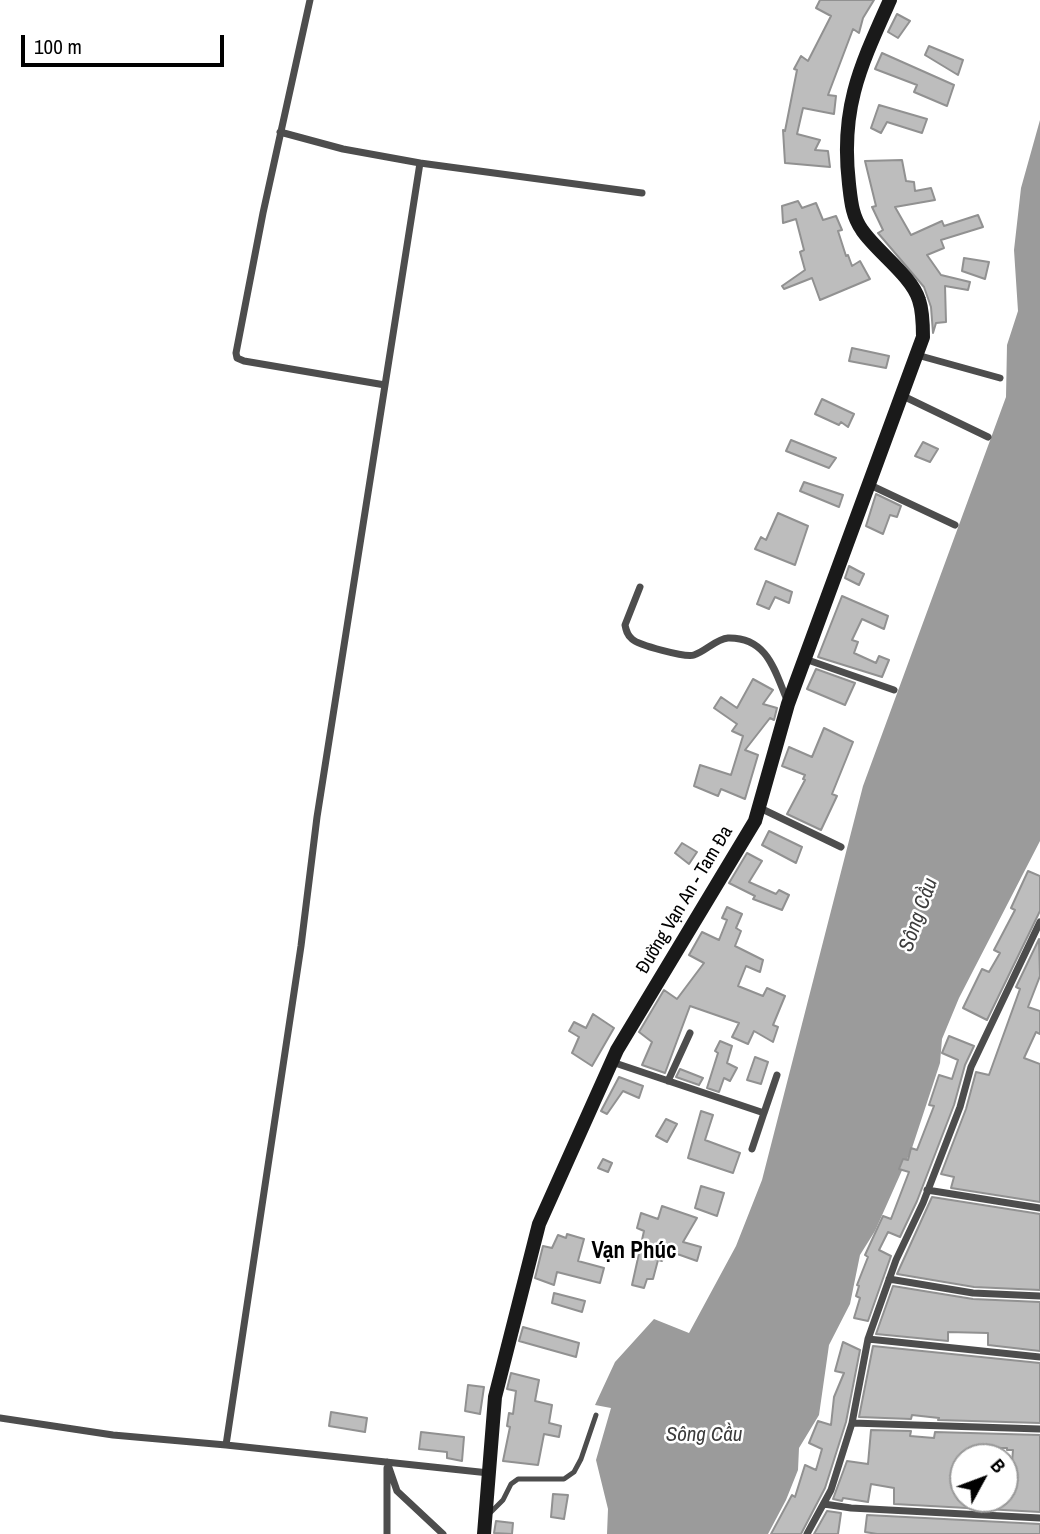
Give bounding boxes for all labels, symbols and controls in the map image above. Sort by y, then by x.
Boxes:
scale bar [24,21,228,65]
text: 100 m [34,32,82,61]
street label: Đường Vạn An - Tam Đa [632,822,738,978]
water label: Sông Cầu [894,875,944,955]
district label: Vạn Phúc [592,1238,676,1266]
water label: Sông Cầu [666,1422,742,1448]
north arrow [949,1443,1019,1513]
text: B [985,1453,1012,1478]

